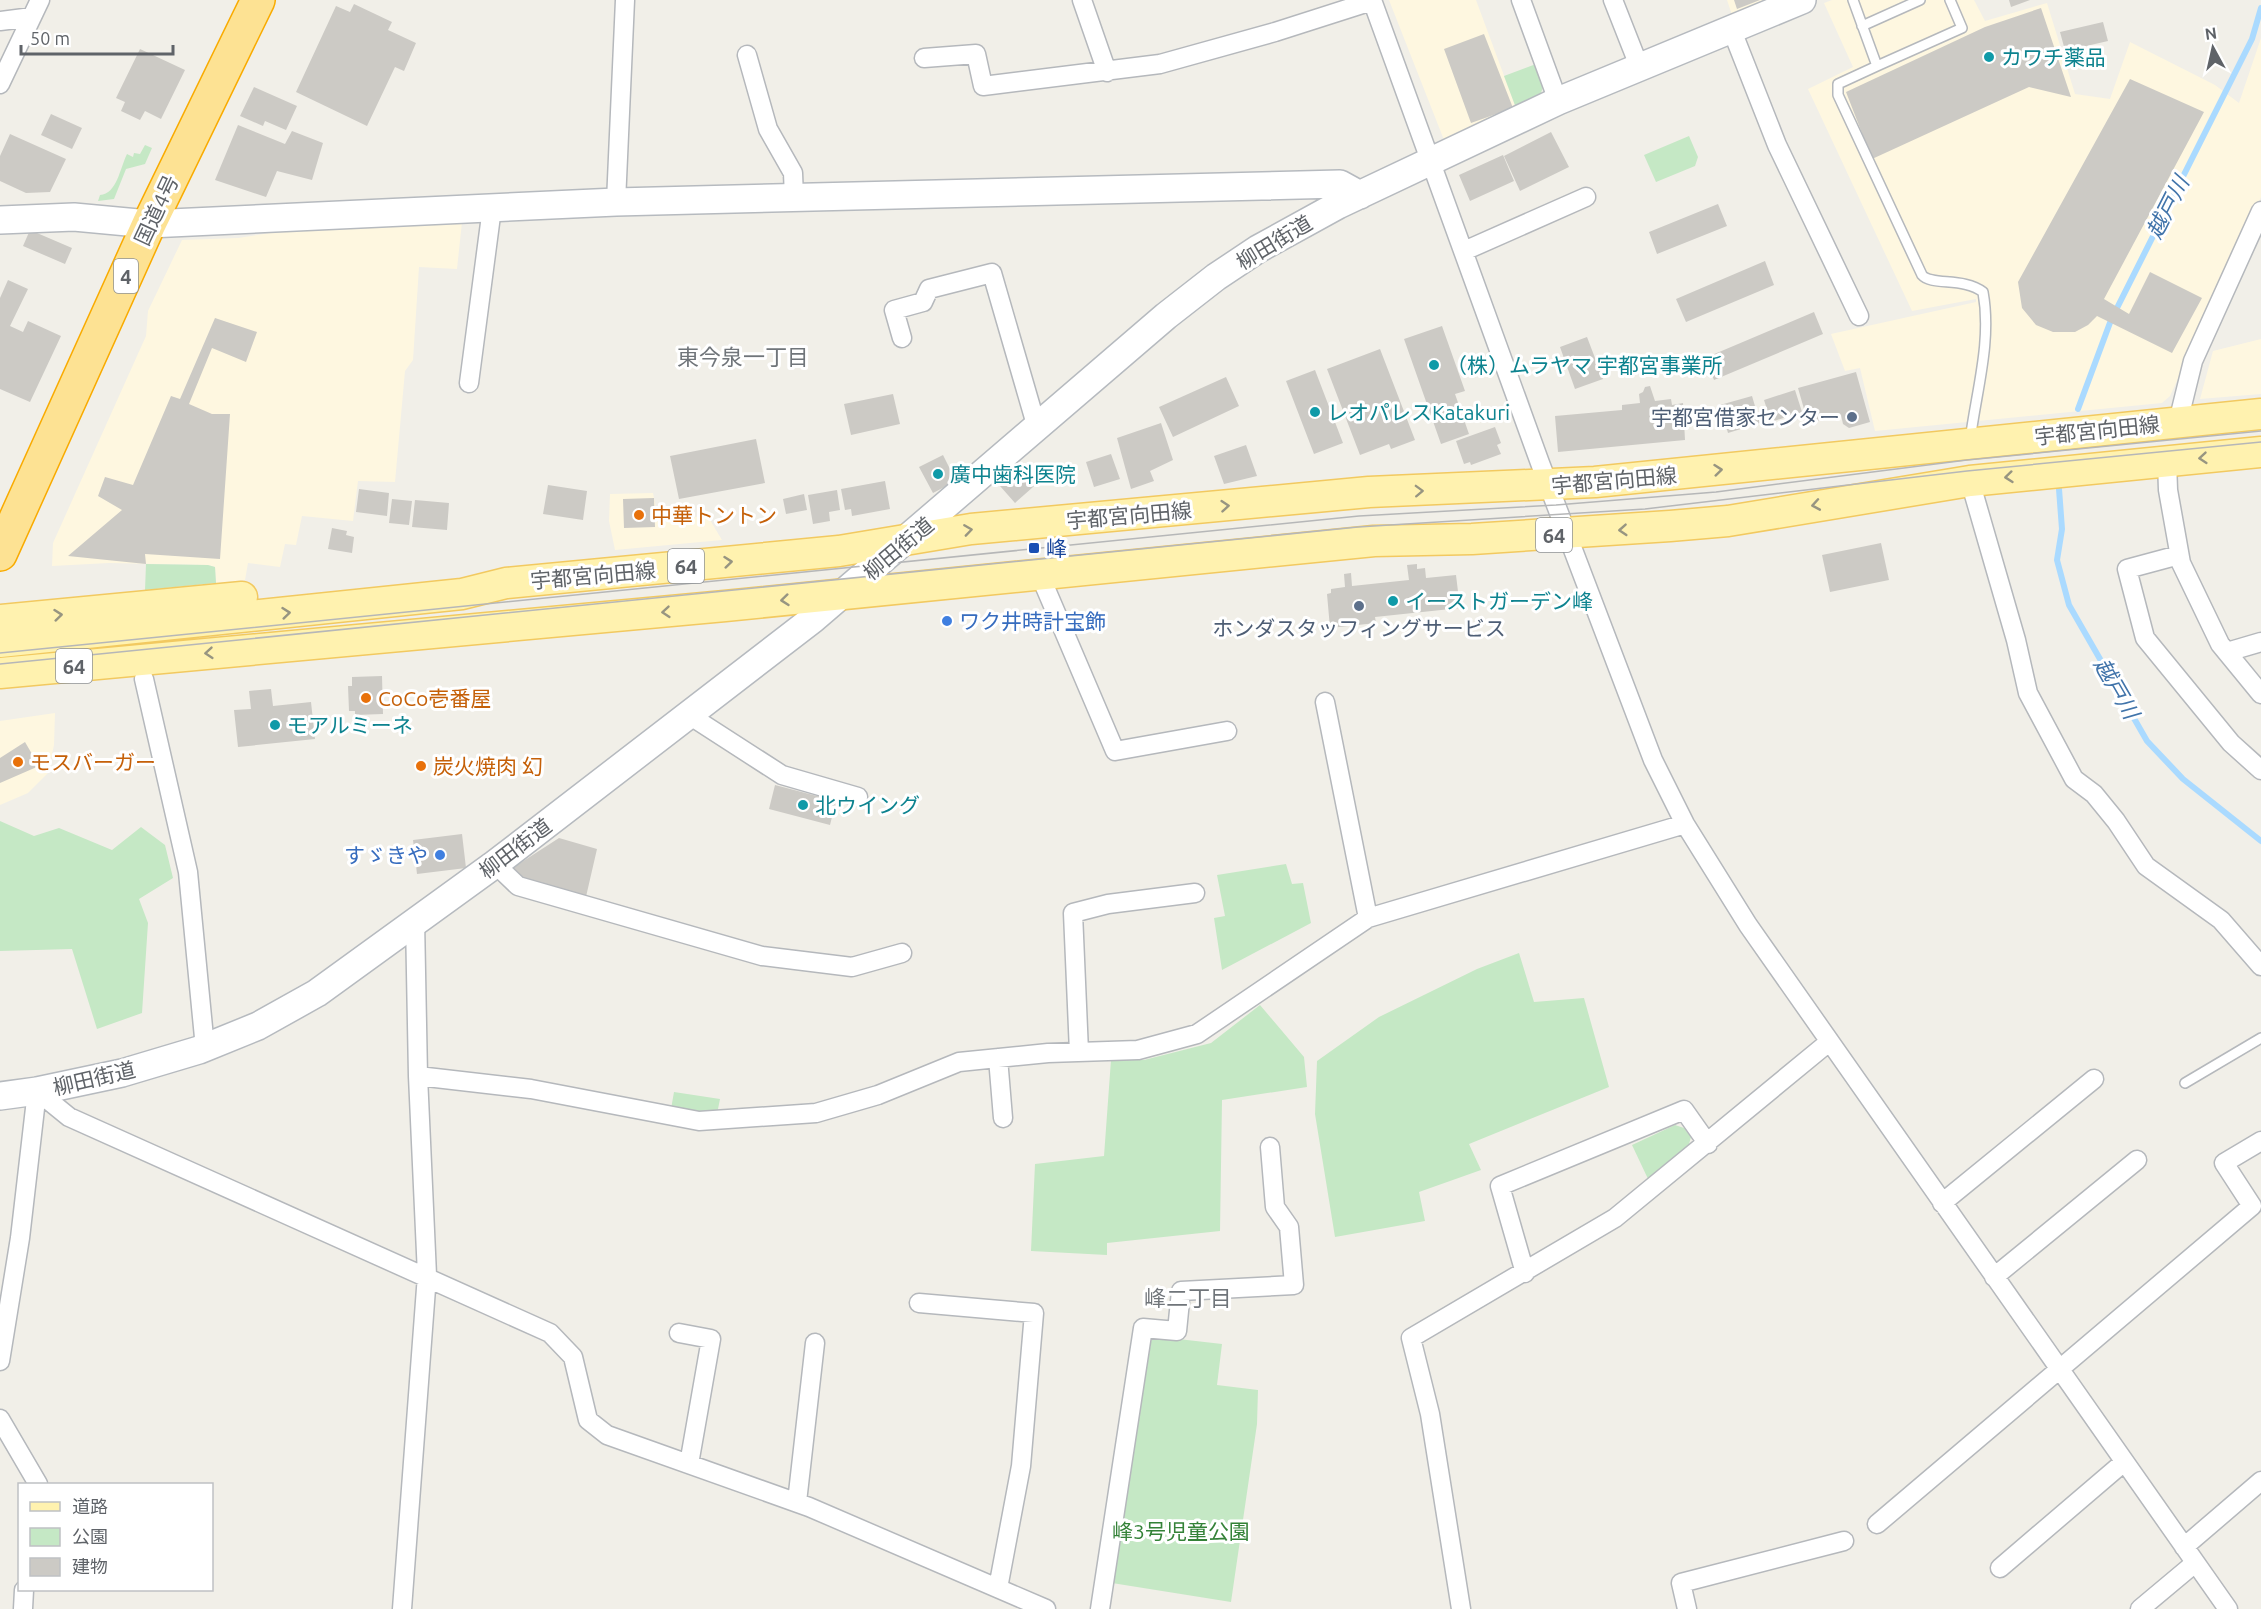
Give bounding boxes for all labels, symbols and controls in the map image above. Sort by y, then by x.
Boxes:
scale bar [21,18,172,56]
north arrow [2183,18,2243,78]
text: N [2204,23,2218,43]
text: 50 m [30,28,70,48]
place label: カワチ薬品 [2001,45,2106,69]
marker: カワチ薬品 [1982,50,1996,64]
water label: 越戸川 [2141,170,2194,242]
street label: 国道4号 [129,171,183,249]
street label: 柳田街道 [1232,210,1316,274]
road number: 4 [114,259,138,293]
district label: 東今泉一丁目 [677,344,809,369]
place label: （株）ムラヤマ 宇都宮事業所 [1446,353,1723,377]
marker: （株）ムラヤマ 宇都宮事業所 [1427,358,1441,372]
place label: レオパレスKatakuri [1327,400,1510,424]
marker: レオパレスKatakuri [1308,405,1322,419]
place label: 宇都宮借家センター [1651,405,1840,429]
marker: 宇都宮借家センター [1845,410,1859,424]
street label: 宇都宮向田線 [2033,411,2161,449]
one-way arrow [2198,451,2207,464]
place label: 廣中歯科医院 [950,462,1076,486]
street label: 宇都宮向田線 [1550,463,1678,497]
one-way arrow [1713,464,1723,476]
marker: 廣中歯科医院 [931,467,945,481]
one-way arrow [2004,470,2013,483]
one-way arrow [1414,484,1423,497]
street label: 宇都宮向田線 [1065,498,1193,532]
one-way arrow [1811,499,1820,511]
one-way arrow [1220,500,1229,513]
place label: 中華トントン [651,503,777,527]
marker: 中華トントン [632,508,646,522]
street label: 柳田街道 [858,512,938,584]
road number: 64 [1536,518,1572,552]
one-way arrow [1618,523,1627,536]
one-way arrow [963,524,972,537]
place label: 峰 [1046,536,1067,560]
marker: 峰 [1027,541,1041,555]
road number: 64 [668,549,704,583]
one-way arrow [723,556,732,569]
street label: 宇都宮向田線 [529,558,657,592]
place label: イーストガーデン峰 [1405,589,1593,613]
one-way arrow [781,593,790,605]
marker: イーストガーデン峰 [1386,594,1400,608]
marker: ホンダスタッフィングサービス [1352,599,1366,613]
one-way arrow [662,605,671,618]
one-way arrow [281,607,290,620]
one-way arrow [54,609,63,622]
place label: ワク井時計宝飾 [959,609,1106,633]
marker: ワク井時計宝飾 [940,614,954,628]
place label: ホンダスタッフィングサービス [1212,616,1506,640]
one-way arrow [204,646,213,659]
road number: 64 [56,649,92,683]
water label: 越戸川 [2090,653,2145,725]
place label: CoCo壱番屋 [378,686,491,710]
marker: CoCo壱番屋 [359,691,373,705]
place label: モアルミーネ [287,713,413,737]
marker: モアルミーネ [268,718,282,732]
place label: モスバーガー [30,750,156,774]
place label: 炭火焼肉 幻 [433,754,543,778]
marker: モスバーガー [11,755,25,769]
marker: 炭火焼肉 幻 [414,759,428,773]
place label: 北ウイング [815,793,920,817]
marker: 北ウイング [796,798,810,812]
street label: 柳田街道 [474,813,556,883]
place label: すゞきや [344,843,428,867]
marker: すゞきや [433,848,447,862]
street label: 柳田街道 [50,1057,138,1099]
district label: 峰二丁目 [1144,1285,1232,1310]
legend [18,1483,213,1591]
text: 道路 [72,1496,108,1516]
park label: 峰3号児童公園 [1112,1519,1250,1543]
text: 公園 [72,1526,108,1546]
text: 建物 [72,1556,108,1576]

